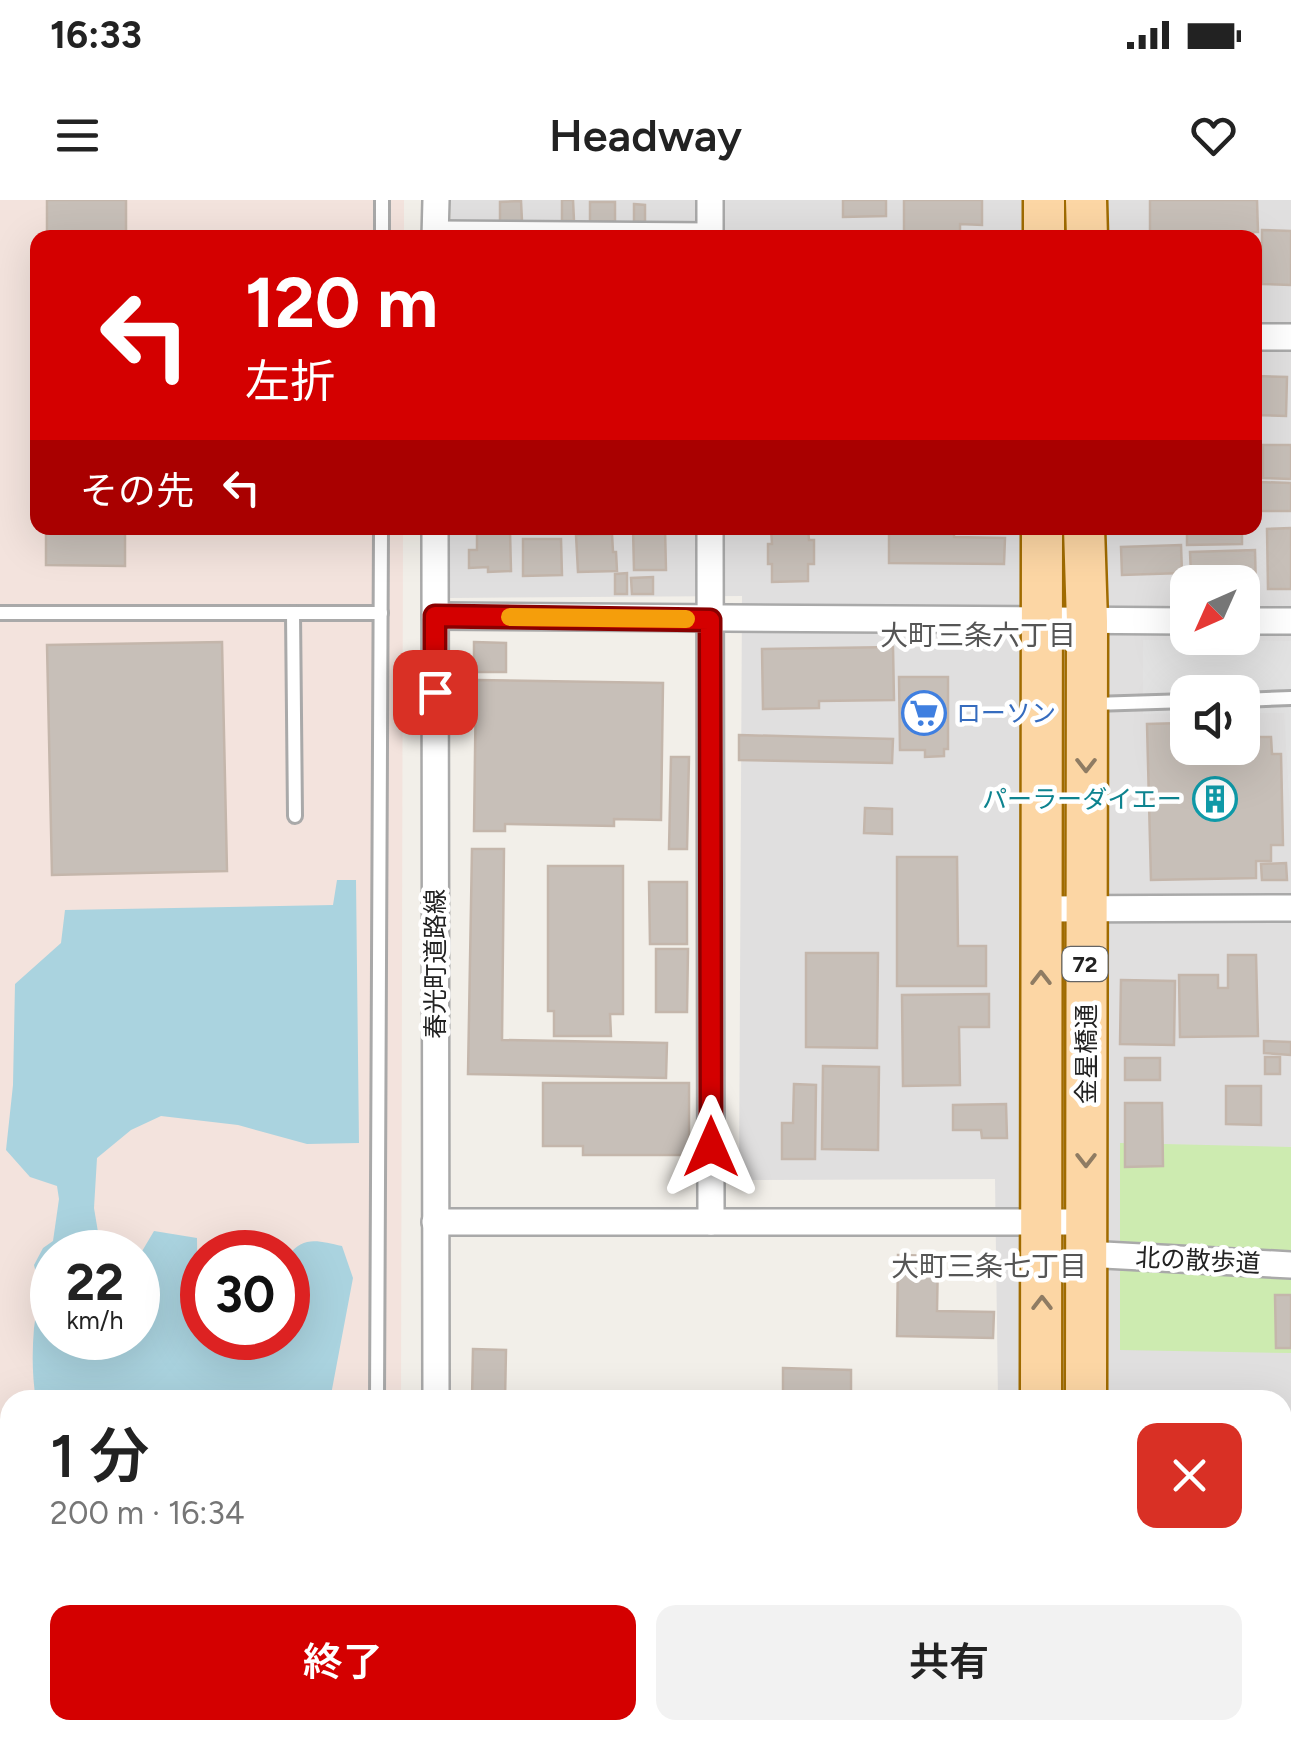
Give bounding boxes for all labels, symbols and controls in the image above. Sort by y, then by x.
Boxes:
text: 16:33 [50,12,142,58]
icon: menu [50,108,105,163]
text: Headway [549,108,742,162]
icon: heart [1186,108,1241,163]
text: 120 m [245,260,438,345]
icon: left [80,270,210,400]
text: 左折 [245,354,335,408]
icon: left [214,460,269,515]
text: その先 [80,468,194,514]
north arrow [1170,565,1260,655]
map controls [1170,565,1260,765]
district label: 大町三条六丁目 [880,618,1076,652]
pin [393,650,478,735]
icon: arrive [408,665,463,720]
button: sound [1170,675,1260,765]
supermarket icon: ローソン [901,690,947,736]
place label: ローソン [956,698,1056,728]
one-way arrow [1075,758,1097,773]
building icon: パーラーダイエー [1192,776,1238,822]
place label: パーラーダイエー [982,784,1182,814]
street label: 春光町道路線 [420,889,450,1039]
road number: 72 [1062,947,1108,981]
one-way arrow [1030,969,1052,984]
street label: 金星橋通 [1071,1004,1101,1104]
position arrow [659,1095,763,1199]
one-way arrow [1075,1152,1097,1168]
speed limit sign: 30 [180,1230,310,1360]
street label: 北の散歩道 [1135,1242,1261,1278]
district label: 大町三条七丁目 [891,1249,1087,1283]
text: 22 [66,1252,124,1313]
one-way arrow [1031,1294,1053,1310]
text: km/h [66,1305,124,1335]
text: 1 分 [50,1420,150,1492]
button: close [1137,1423,1242,1528]
text: 200 m · 16:34 [50,1494,245,1532]
button: 終了 [50,1605,636,1720]
button: 共有 [656,1605,1242,1720]

